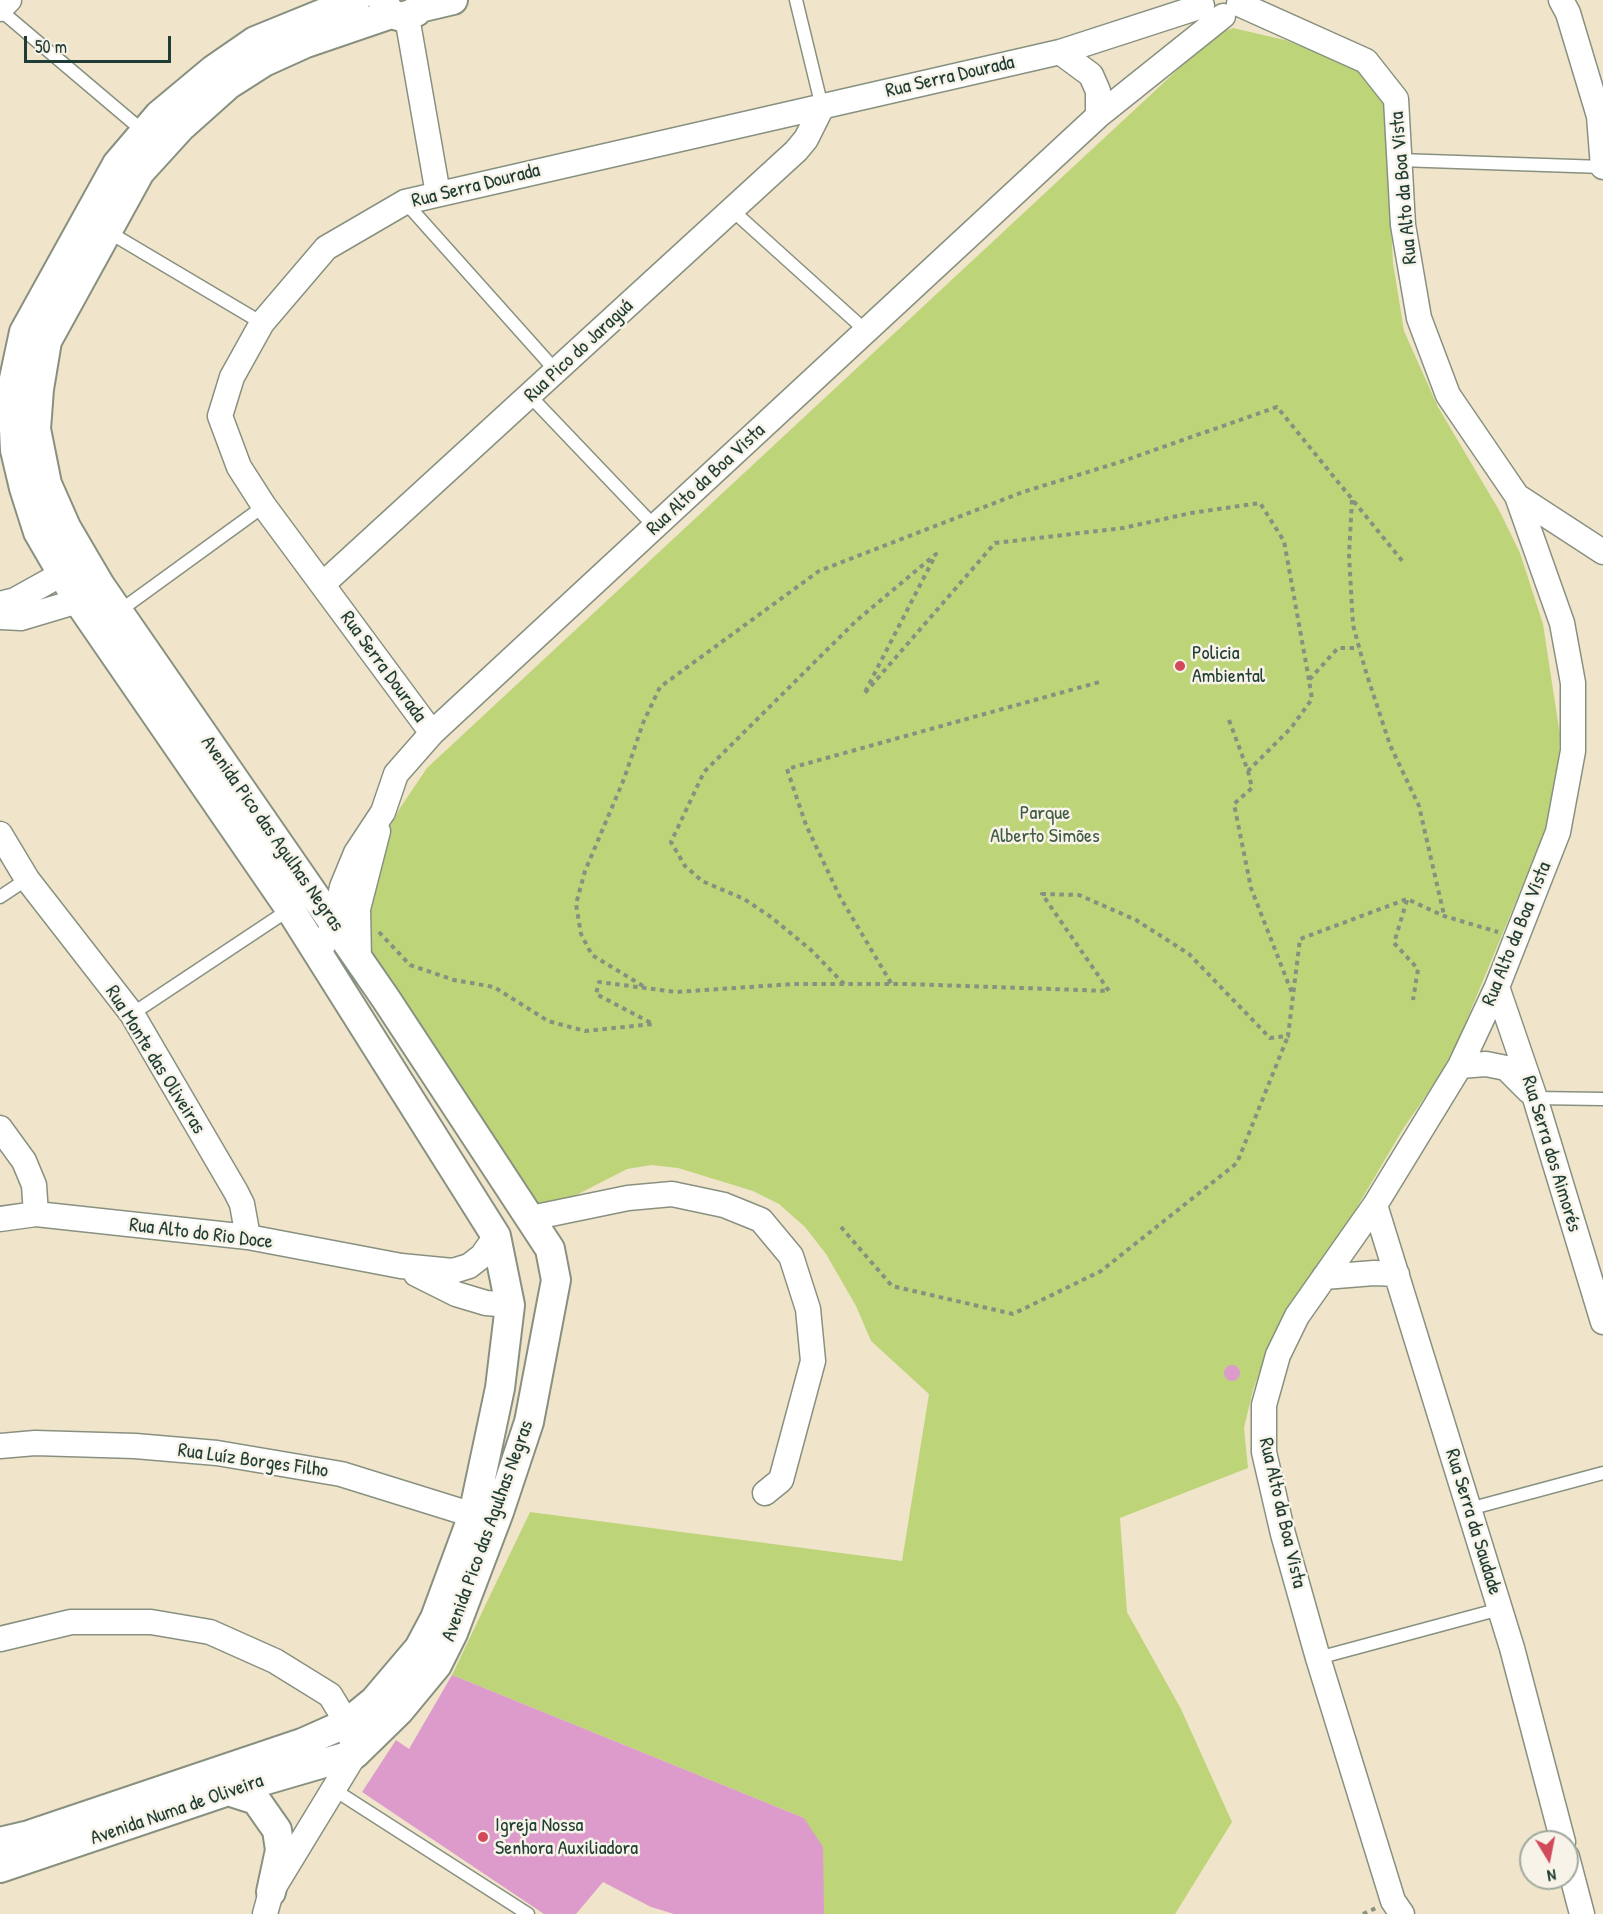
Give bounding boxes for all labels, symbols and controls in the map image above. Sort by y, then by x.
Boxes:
scale bar [27,24,174,62]
text: 50 m [35,34,67,59]
street label: Rua Serra Dourada [883,51,1017,103]
street label: Rua Alto da Boa Vista [1385,111,1423,265]
street label: Rua Serra Dourada [409,158,543,214]
street label: Rua Pico do Jaraguá [520,294,638,408]
street label: Rua Alto da Boa Vista [642,419,770,541]
street label: Rua Serra Dourada [335,607,431,727]
place label: Policia Ambiental [1192,642,1265,689]
marker: Policia Ambiental [1173,659,1187,673]
street label: Avenida Pico das Agulhas Negras [195,732,349,936]
park label: Parque Alberto Simões [990,802,1100,849]
street label: Rua Alto da Boa Vista [1477,859,1557,1009]
street label: Rua Monte das Oliveiras [100,981,210,1139]
street label: Rua Serra dos Aimorés [1516,1073,1586,1235]
street label: Rua Alto do Rio Doce [128,1213,274,1255]
street label: Avenida Pico das Agulhas Negras [437,1417,539,1645]
street label: Rua Alto da Boa Vista [1253,1436,1311,1590]
street label: Rua Luíz Borges Filho [176,1439,330,1483]
street label: Rua Serra da Saudade [1439,1446,1507,1598]
street label: Avenida Numa de Oliveira [87,1769,267,1851]
place label: Igreja Nossa Senhora Auxiliadora [495,1814,638,1861]
marker: Igreja Nossa Senhora Auxiliadora [476,1830,490,1844]
north arrow [1519,1830,1579,1890]
text: N [1546,1864,1558,1887]

